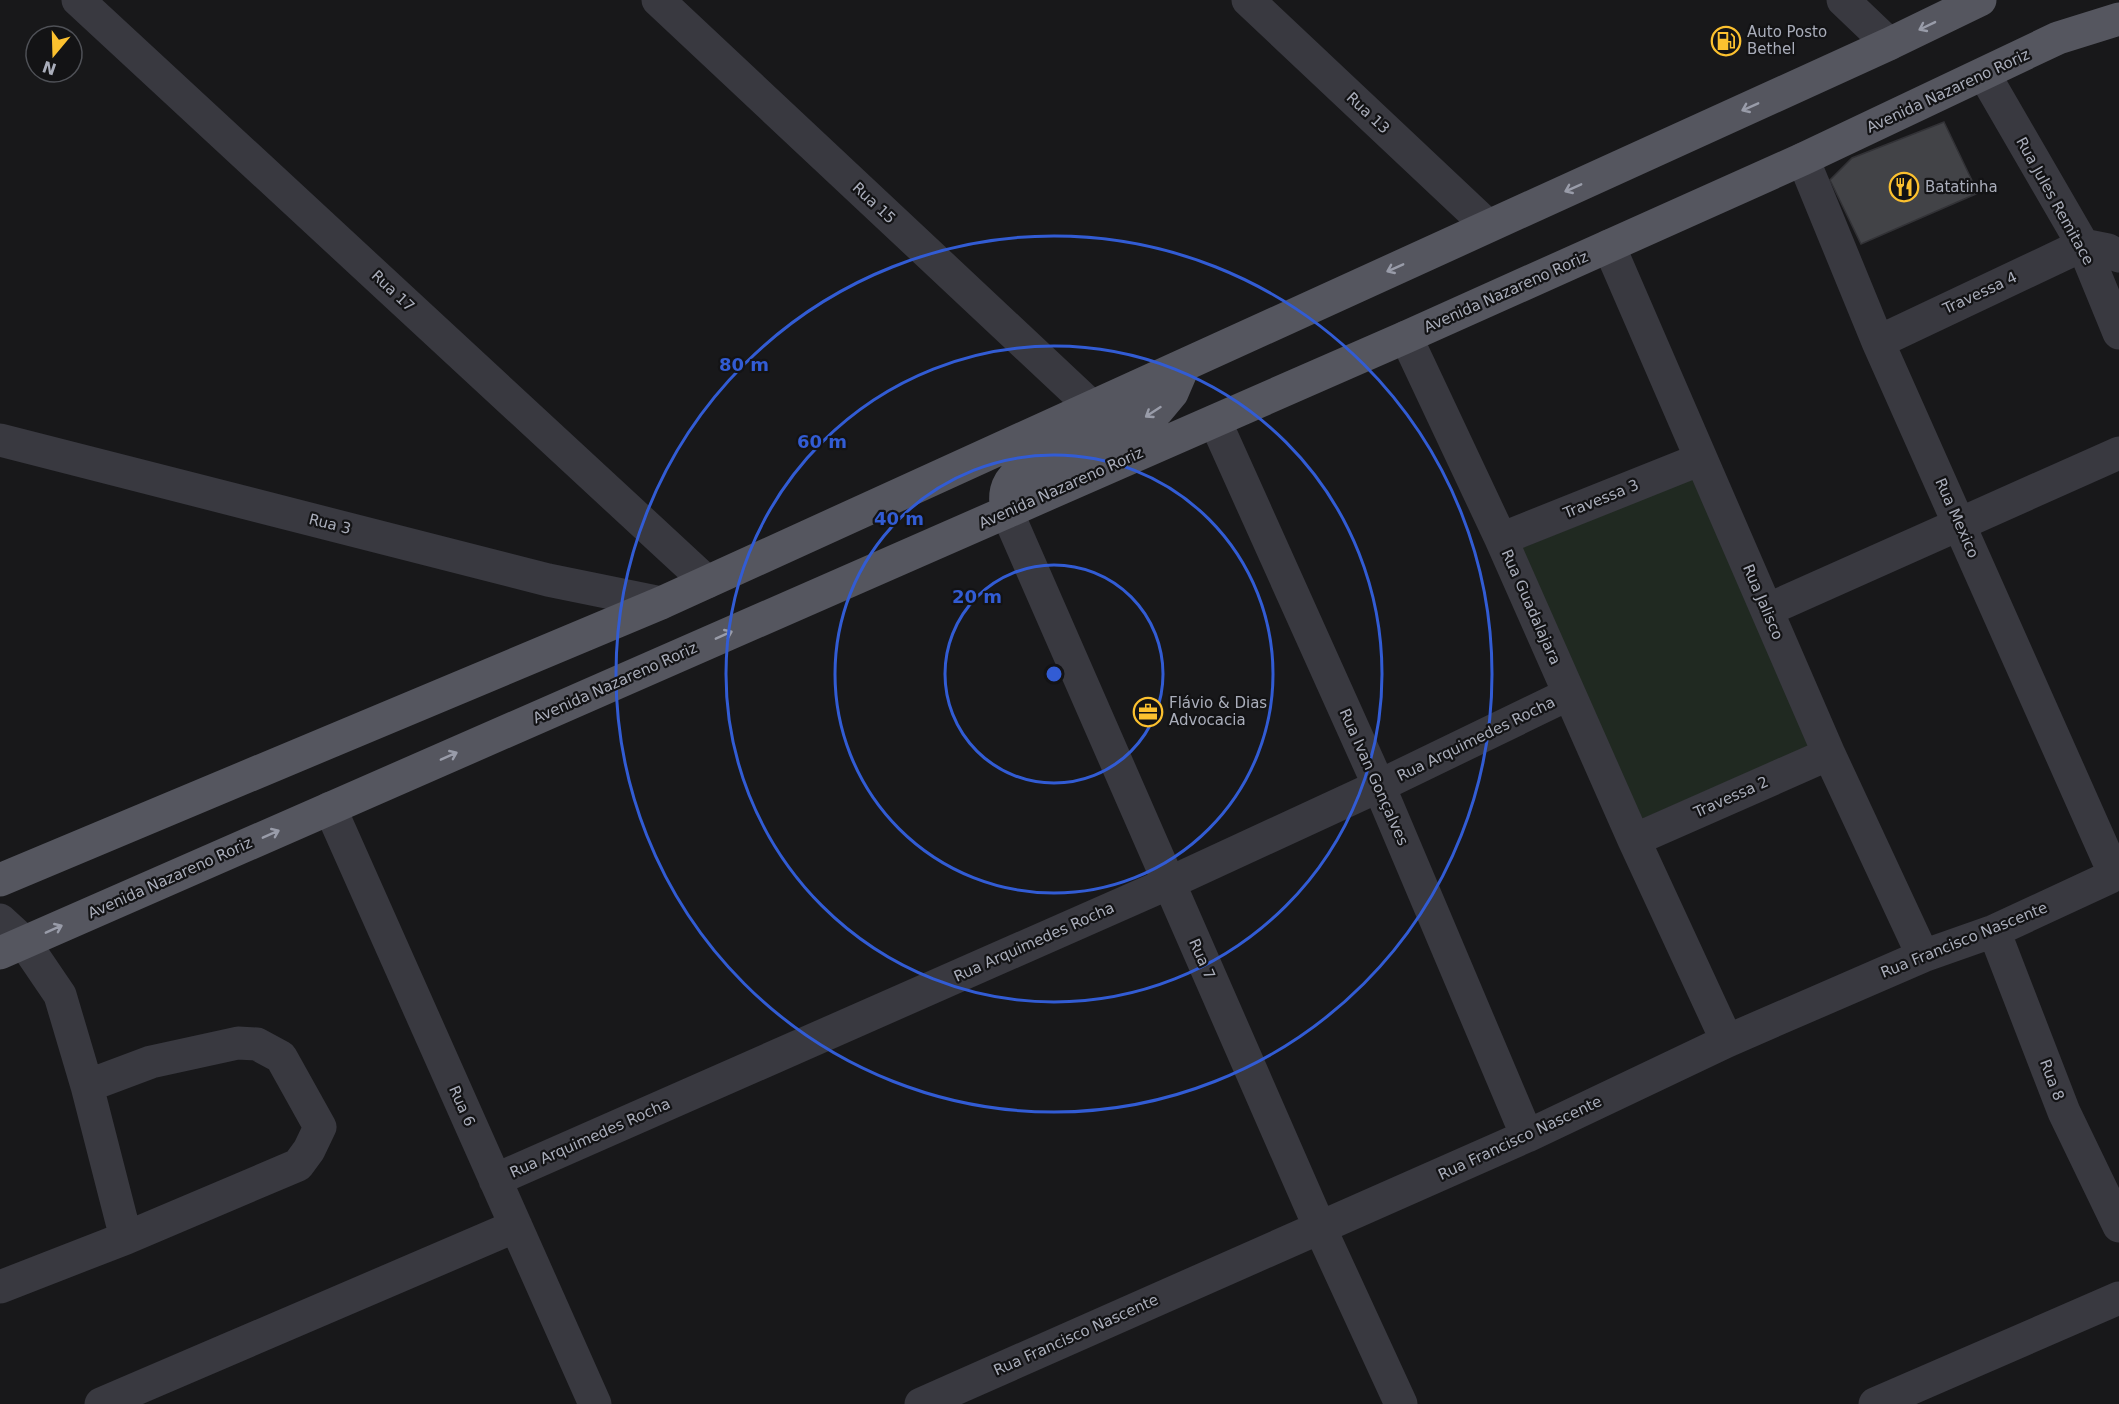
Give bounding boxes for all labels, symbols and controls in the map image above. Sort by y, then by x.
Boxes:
one-way arrow [1919,20,1937,32]
place label: Auto Posto Bethel [1747,23,1827,58]
north arrow [24,24,84,84]
fuel station icon: Auto Posto Bethel [1710,25,1742,57]
street label: Avenida Nazareno Roriz [1864,45,2032,137]
text: N [40,57,59,79]
street label: Rua 13 [1343,89,1393,137]
one-way arrow [1742,102,1760,114]
street label: Rua Jules Remitace [2012,134,2098,268]
restaurant icon: Batatinha [1888,171,1920,203]
place label: Batatinha [1925,178,1998,196]
street label: Rua 15 [849,179,899,227]
one-way arrow [1564,182,1582,194]
street label: Avenida Nazareno Roriz [1421,248,1591,336]
one-way arrow [1386,264,1404,275]
street label: Rua 17 [368,267,418,315]
street label: Travessa 4 [1939,268,2020,318]
text: 80 m [719,354,769,375]
one-way arrow [1145,407,1162,419]
text: 60 m [797,431,847,452]
street label: Avenida Nazareno Roriz [976,444,1146,532]
street label: Rua Mexico [1931,475,1983,561]
street label: Travessa 3 [1560,476,1641,523]
text: 40 m [874,508,924,529]
street label: Rua 3 [307,510,353,538]
street label: Rua Guadalajara [1497,547,1565,667]
street label: Rua Jalisco [1739,561,1787,643]
text: 20 m [952,586,1002,607]
one-way arrow [715,629,733,640]
street label: Avenida Nazareno Roriz [530,639,700,727]
centre of rings [1044,664,1064,684]
street label: Rua Arquimedes Rocha [1394,693,1558,785]
place label: Flávio & Dias Advocacia [1169,694,1267,729]
office icon: Flávio & Dias Advocacia [1132,696,1164,728]
street label: Rua Ivan Gonçalves [1336,706,1412,848]
one-way arrow [440,749,458,761]
street label: Travessa 2 [1690,773,1771,822]
one-way arrow [261,827,279,839]
street label: Avenida Nazareno Roriz [85,834,255,922]
street label: Rua Arquimedes Rocha [951,898,1117,986]
street label: Rua Francisco Nascente [1878,898,2050,982]
one-way arrow [44,923,62,934]
street label: Rua 7 [1185,936,1219,982]
street label: Rua 8 [2036,1057,2068,1103]
street label: Rua 6 [445,1083,479,1129]
street label: Rua Francisco Nascente [1435,1092,1605,1184]
street label: Rua Arquimedes Rocha [507,1094,673,1182]
street label: Rua Francisco Nascente [991,1291,1161,1379]

